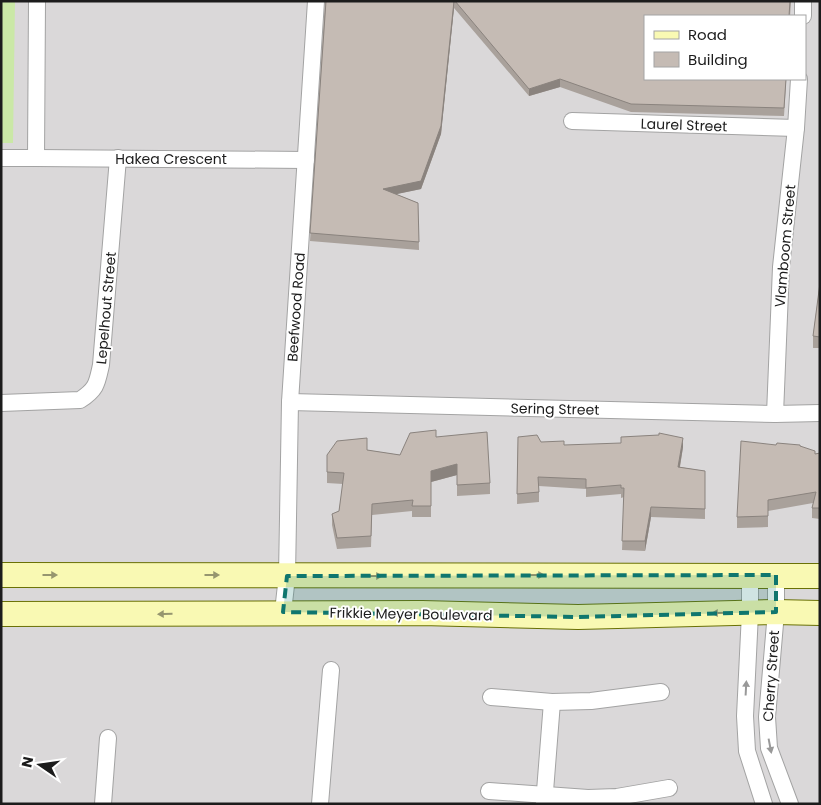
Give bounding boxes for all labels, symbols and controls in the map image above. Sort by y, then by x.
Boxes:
legend [644,15,806,80]
text: Road [688,24,727,45]
text: Building [688,49,748,70]
street label: Laurel Street [640,113,728,137]
street label: Hakea Crescent [115,149,227,169]
street label: Vlamboom Street [770,184,800,308]
street label: Lepelhout Street [91,251,121,365]
street label: Beefwood Road [282,252,310,362]
street label: Sering Street [510,398,600,420]
one-way arrow [42,571,58,579]
one-way arrow [205,571,221,579]
one-way arrow [530,571,546,579]
one-way arrow [367,572,383,580]
street label: Frikkie Meyer Boulevard [329,603,493,625]
one-way arrow [156,610,172,618]
one-way arrow [710,610,726,618]
street label: Cherry Street [758,630,784,722]
one-way arrow [743,680,751,696]
one-way arrow [766,738,774,754]
north arrow [15,740,65,790]
text: N [16,755,38,769]

